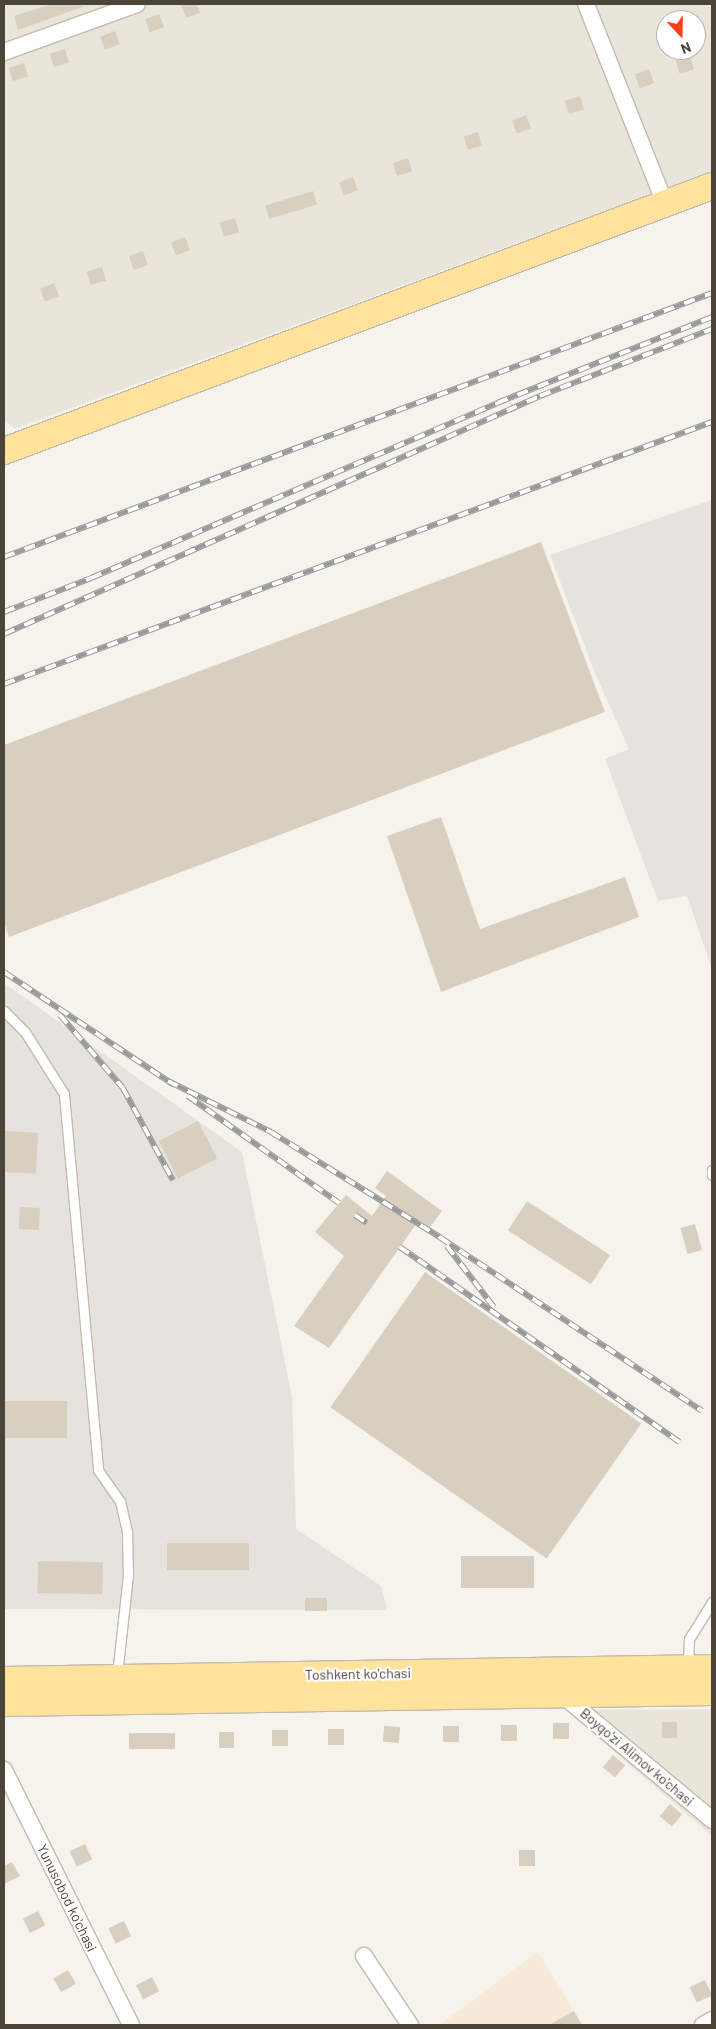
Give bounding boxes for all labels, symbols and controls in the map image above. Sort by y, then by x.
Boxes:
north arrow [656,10,706,60]
text: N [679,39,694,58]
street label: Toshkent ko'chasi [305,1665,411,1683]
street label: Boyqo'zi Alimov ko'chasi [577,1705,697,1809]
street label: Yunusobod ko'chasi [34,1841,100,1955]

